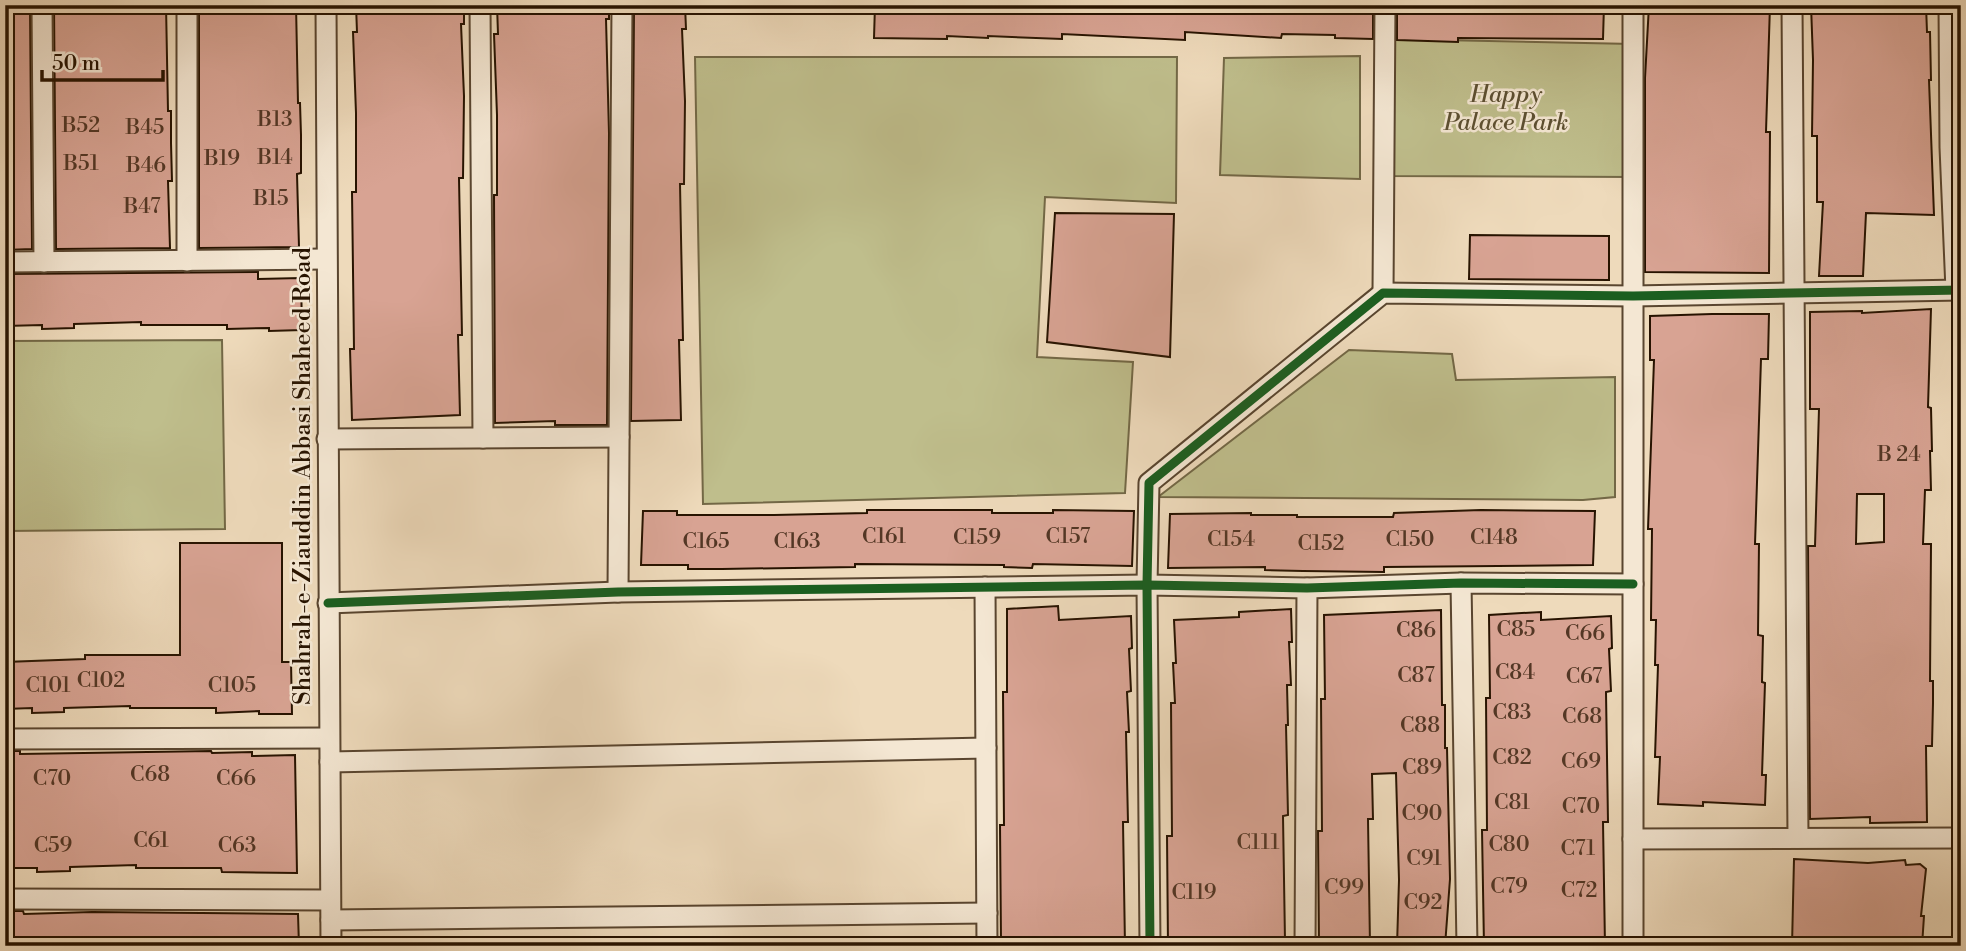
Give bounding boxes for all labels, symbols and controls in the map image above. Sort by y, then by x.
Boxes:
scale bar [42,38,163,82]
text: 50 m [52,51,100,77]
park label: Happy Palace Park [1443,80,1568,138]
house number: B13 [256,107,293,133]
house number: B52 [61,113,100,139]
house number: B45 [125,115,164,141]
house number: B14 [256,145,293,171]
house number: B19 [203,146,240,172]
house number: B51 [62,151,99,177]
house number: B46 [125,153,166,179]
house number: B15 [252,186,289,212]
house number: B47 [122,194,161,220]
street label: Shahrah-e-Ziauddin Abbasi Shaheed Road [288,247,318,705]
house number: B 24 [1876,442,1921,468]
house number: C161 [862,524,906,550]
house number: C157 [1046,524,1091,550]
house number: C159 [953,525,1001,551]
house number: C148 [1470,525,1518,551]
house number: C154 [1207,527,1255,553]
house number: C150 [1386,527,1434,553]
house number: C165 [682,529,730,555]
house number: C163 [773,529,821,555]
house number: C152 [1297,531,1345,557]
house number: C85 [1497,617,1535,643]
house number: C86 [1396,618,1436,644]
house number: C66 [1565,621,1605,647]
house number: C84 [1495,660,1535,686]
house number: C87 [1397,663,1435,689]
house number: C67 [1566,664,1603,690]
house number: C102 [77,668,125,694]
house number: C101 [25,673,71,699]
house number: C105 [208,673,256,699]
house number: C83 [1493,700,1531,726]
house number: C68 [1562,704,1602,730]
house number: C88 [1400,713,1440,739]
house number: C82 [1492,745,1532,771]
house number: C69 [1561,749,1601,775]
house number: C89 [1402,755,1442,781]
house number: C68 [130,762,170,788]
house number: C70 [33,766,71,792]
house number: C66 [216,766,256,792]
house number: C81 [1494,790,1530,816]
house number: C70 [1562,794,1600,820]
house number: C90 [1401,801,1443,827]
house number: C61 [133,828,169,854]
house number: C111 [1237,830,1279,856]
house number: C80 [1488,832,1530,858]
house number: C59 [34,833,72,859]
house number: C63 [218,833,256,859]
house number: C71 [1561,836,1595,862]
house number: C91 [1406,846,1442,872]
house number: C79 [1490,874,1528,900]
house number: C99 [1324,875,1364,901]
house number: C72 [1561,878,1597,904]
house number: C119 [1171,880,1217,906]
house number: C92 [1403,890,1443,916]

